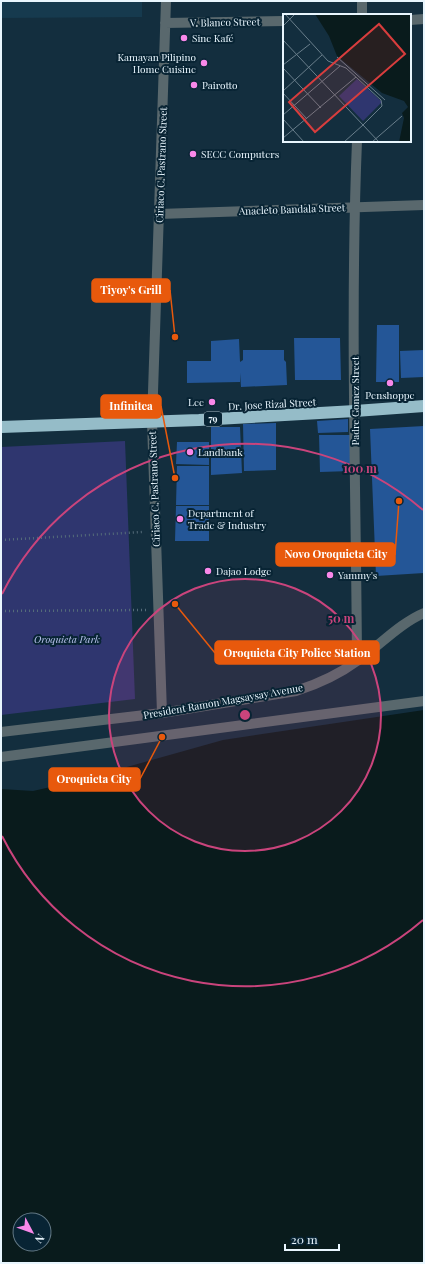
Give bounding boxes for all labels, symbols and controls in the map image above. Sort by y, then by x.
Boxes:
street label: V. Blanco Street [189,14,261,30]
inset map [283,14,411,142]
place label: Sine Kafé [192,31,234,45]
marker: Sine Kafé [179,33,189,43]
place label: Kamayan Pilipino Home Cuisine [117,50,197,76]
marker: Kamayan Pilipino Home Cuisine [199,58,209,68]
place label: Pairotto [202,78,238,92]
marker: Pairotto [189,80,199,90]
street label: Ciriaco C. Pastrano Street [152,106,170,223]
place label: SECC Computers [201,147,279,161]
marker: SECC Computers [188,149,198,159]
street label: Anacleto Bandala Street [238,200,346,218]
callout: Tiyoy's Grill [92,279,170,302]
text: Tiyoy's Grill [100,282,162,297]
street label: Padre Gomez Street [348,356,362,445]
marker: Penshoppe [385,378,395,388]
place label: Penshoppe [365,388,415,402]
callout: Infinitea [101,395,161,418]
place label: Lee [188,395,204,409]
street label: Dr. Jose Rizal Street [228,395,317,413]
marker: Lee [207,397,217,407]
text: Infinitea [109,398,153,413]
road number: 79 [204,412,222,426]
street label: Ciriaco C. Pastrano Street [145,430,163,547]
place label: Landbank [198,445,243,459]
marker: Landbank [185,447,195,457]
text: 100 m [343,460,377,476]
place label: Department of Trade & Industry [188,506,266,532]
marker: Department of Trade & Industry [175,514,185,524]
callout: Novo Oroquieta City [276,543,395,566]
text: Novo Oroquieta City [285,546,388,561]
place label: Dajao Lodge [216,564,271,578]
marker: Dajao Lodge [203,566,213,576]
place label: Yammy's [337,568,377,582]
marker: Yammy's [325,570,335,580]
text: 50 m [328,610,355,626]
park label: Oroquieta Park [34,632,100,646]
callout: Oroquieta City Police Station [215,641,379,664]
text: Oroquieta City Police Station [224,645,371,660]
street label: President Ramon Magsaysay Avenue [142,680,304,722]
centre of rings [238,708,252,722]
callout: Oroquieta City [49,768,140,791]
text: Oroquieta City [57,771,132,786]
north arrow [12,1212,52,1252]
scale bar [285,1226,339,1252]
text: N [32,1231,48,1247]
text: 20 m [291,1231,318,1247]

